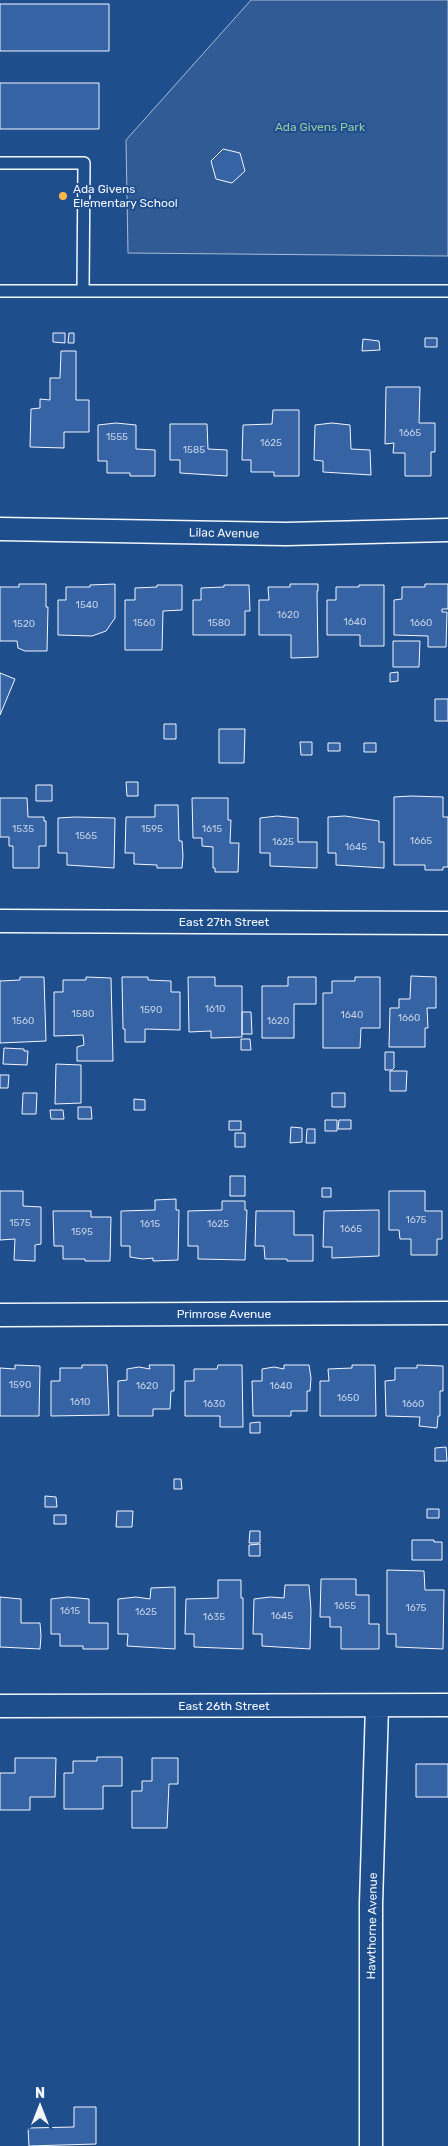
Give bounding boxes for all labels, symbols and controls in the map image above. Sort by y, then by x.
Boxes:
park label: Ada Givens Park [275,120,366,134]
place label: Ada Givens Elementary School [73,182,178,210]
marker: Ada Givens Elementary School [57,190,69,202]
house number: 1665 [399,427,421,439]
house number: 1555 [106,431,128,443]
house number: 1625 [260,437,282,449]
house number: 1585 [183,444,205,456]
street label: Lilac Avenue [189,525,260,541]
house number: 1540 [76,599,98,611]
house number: 1620 [277,609,299,621]
house number: 1640 [344,616,366,628]
house number: 1560 [133,617,155,629]
house number: 1580 [208,617,230,629]
house number: 1660 [410,617,432,629]
house number: 1520 [13,618,35,630]
house number: 1535 [12,823,34,835]
house number: 1595 [141,823,163,835]
house number: 1615 [202,823,222,835]
house number: 1565 [75,830,97,842]
house number: 1665 [410,835,432,847]
house number: 1625 [272,836,294,848]
house number: 1645 [345,841,367,853]
street label: East 27th Street [179,915,270,929]
house number: 1610 [205,1003,225,1015]
house number: 1590 [140,1004,162,1016]
house number: 1580 [72,1008,94,1020]
house number: 1640 [341,1009,363,1021]
house number: 1660 [398,1012,420,1024]
house number: 1560 [12,1015,34,1027]
house number: 1620 [267,1015,289,1027]
house number: 1675 [405,1214,427,1226]
house number: 1575 [9,1217,31,1229]
house number: 1615 [140,1218,160,1230]
house number: 1625 [207,1218,229,1230]
house number: 1665 [340,1223,362,1235]
house number: 1595 [71,1226,93,1238]
street label: Primrose Avenue [177,1307,272,1321]
house number: 1590 [9,1379,31,1391]
house number: 1620 [136,1380,158,1392]
house number: 1640 [270,1380,292,1392]
house number: 1650 [337,1392,359,1404]
house number: 1610 [70,1396,90,1408]
house number: 1630 [203,1398,225,1410]
house number: 1660 [402,1398,424,1410]
house number: 1655 [334,1600,356,1612]
house number: 1675 [405,1602,427,1614]
house number: 1615 [60,1605,80,1617]
house number: 1625 [135,1606,157,1618]
house number: 1645 [271,1610,293,1622]
house number: 1635 [203,1611,225,1623]
street label: East 26th Street [178,1699,270,1713]
street label: Hawthorne Avenue [364,1872,380,1980]
north arrow [15,2081,65,2131]
text: N [35,2085,45,2102]

